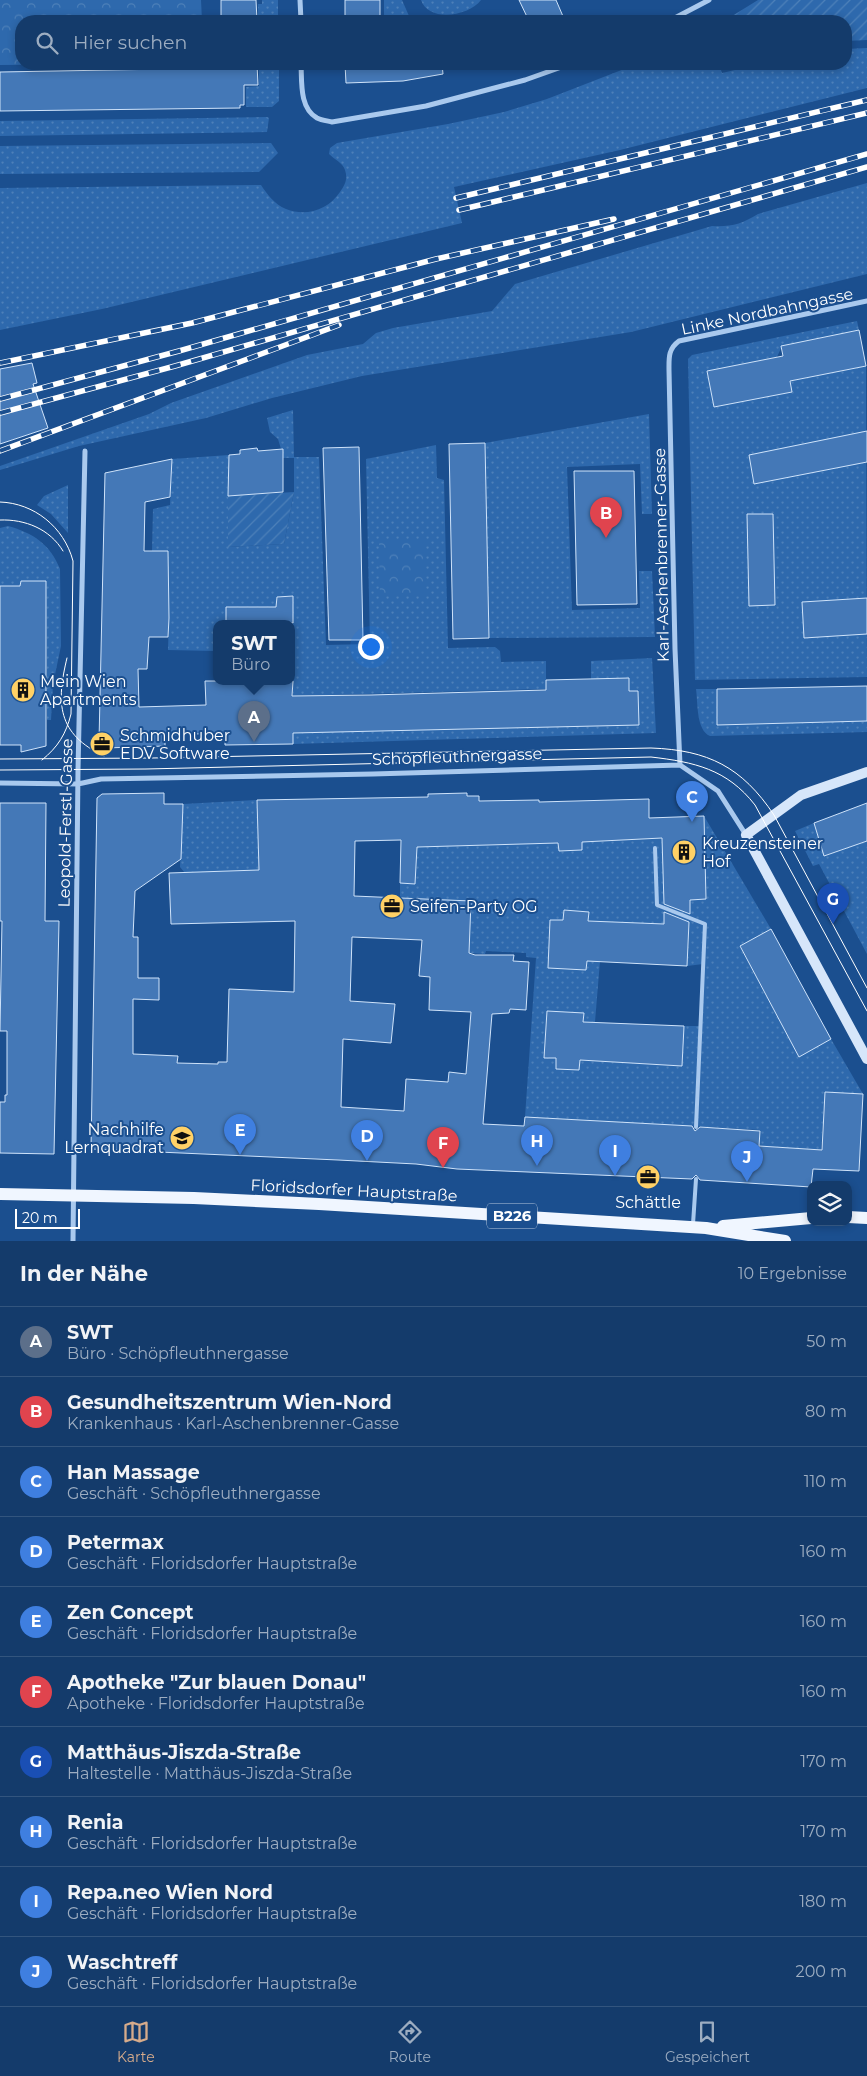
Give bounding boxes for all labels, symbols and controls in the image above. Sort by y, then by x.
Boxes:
search box [15,15,852,70]
icon: search [33,29,61,57]
text: Hier suchen [73,31,187,54]
street label: Linke Nordbahngasse [679,284,855,339]
street label: Karl-Aschenbrenner-Gasse [650,448,673,662]
pin: B [590,497,622,538]
popup [213,620,295,685]
text: SWT [231,632,277,655]
your location [358,634,384,660]
text: Büro [231,655,270,674]
place label: Mein Wien Apartments [40,672,137,709]
building icon: Mein Wien Apartments [10,677,36,703]
pin: A [238,701,270,742]
place label: Schmidhuber EDV Software [120,726,230,763]
office icon: Schmidhuber EDV Software [89,731,115,757]
street label: Leopold-Ferstl-Gasse [55,738,76,908]
street label: Schöpfleuthnergasse [372,744,542,769]
pin: C [676,781,708,822]
place label: Kreuzensteiner Hof [702,834,823,871]
building icon: Kreuzensteiner Hof [671,839,697,865]
pin: G [817,883,849,924]
office icon: Seifen-Party OG [379,893,405,919]
place label: Seifen-Party OG [410,897,538,916]
pin: E [224,1114,256,1155]
place label: Nachhilfe Lernquadrat [64,1120,164,1157]
pin: D [351,1120,383,1161]
school or university icon: Nachhilfe Lernquadrat [169,1125,195,1151]
pin: H [521,1125,553,1166]
pin: F [427,1127,459,1168]
pin: I [599,1135,631,1176]
pin: J [731,1141,763,1182]
office icon: Schättle [635,1164,661,1190]
street label: Floridsdorfer Hauptstraße [250,1176,458,1205]
map controls [807,1181,852,1226]
button: layers [807,1181,852,1226]
place label: Schättle [615,1193,681,1212]
road number: B226 [487,1204,537,1228]
scale bar [15,1206,80,1229]
text: 20 m [22,1209,58,1227]
text: In der Nähe [20,1261,148,1286]
text: 10 Ergebnisse [738,1264,847,1283]
text: SWT [67,1321,113,1344]
text: A [30,1332,42,1351]
text: 50 m [806,1332,847,1351]
text: Büro · Schöpfleuthnergasse [67,1344,289,1363]
text: Gesundheitszentrum Wien-Nord [67,1391,392,1414]
text: B [30,1402,42,1421]
text: 80 m [805,1402,847,1421]
text: Krankenhaus · Karl-Aschenbrenner-Gasse [67,1414,399,1433]
text: Han Massage [67,1461,200,1484]
text: C [30,1472,42,1491]
text: 110 m [804,1472,847,1491]
text: Geschäft · Schöpfleuthnergasse [67,1484,321,1503]
text: Petermax [67,1531,164,1554]
text: D [29,1542,43,1561]
text: 160 m [800,1542,847,1561]
text: Geschäft · Floridsdorfer Hauptstraße [67,1554,357,1573]
text: Zen Concept [67,1601,194,1624]
text: E [31,1612,41,1631]
text: 160 m [800,1612,847,1631]
text: Geschäft · Floridsdorfer Hauptstraße [67,1624,357,1643]
text: Apotheke "Zur blauen Donau" [67,1671,366,1694]
text: F [31,1682,41,1701]
text: 160 m [800,1682,847,1701]
text: Apotheke · Floridsdorfer Hauptstraße [67,1694,365,1713]
text: Matthäus-Jiszda-Straße [67,1741,301,1764]
text: G [30,1752,42,1771]
text: 170 m [800,1752,847,1771]
text: Haltestelle · Matthäus-Jiszda-Straße [67,1764,352,1783]
text: Renia [67,1811,124,1834]
text: H [30,1822,42,1841]
text: 170 m [800,1822,847,1841]
text: Geschäft · Floridsdorfer Hauptstraße [67,1834,357,1853]
text: Repa.neo Wien Nord [67,1881,273,1904]
text: I [33,1892,39,1911]
text: 180 m [799,1892,847,1911]
text: Geschäft · Floridsdorfer Hauptstraße [67,1904,357,1923]
text: Waschtreff [67,1951,177,1974]
text: J [32,1962,40,1981]
text: 200 m [796,1962,847,1981]
text: Geschäft · Floridsdorfer Hauptstraße [67,1974,357,1993]
tab: Karte [117,2018,155,2066]
tab: Route [389,2018,431,2066]
tab: Gespeichert [665,2018,750,2066]

